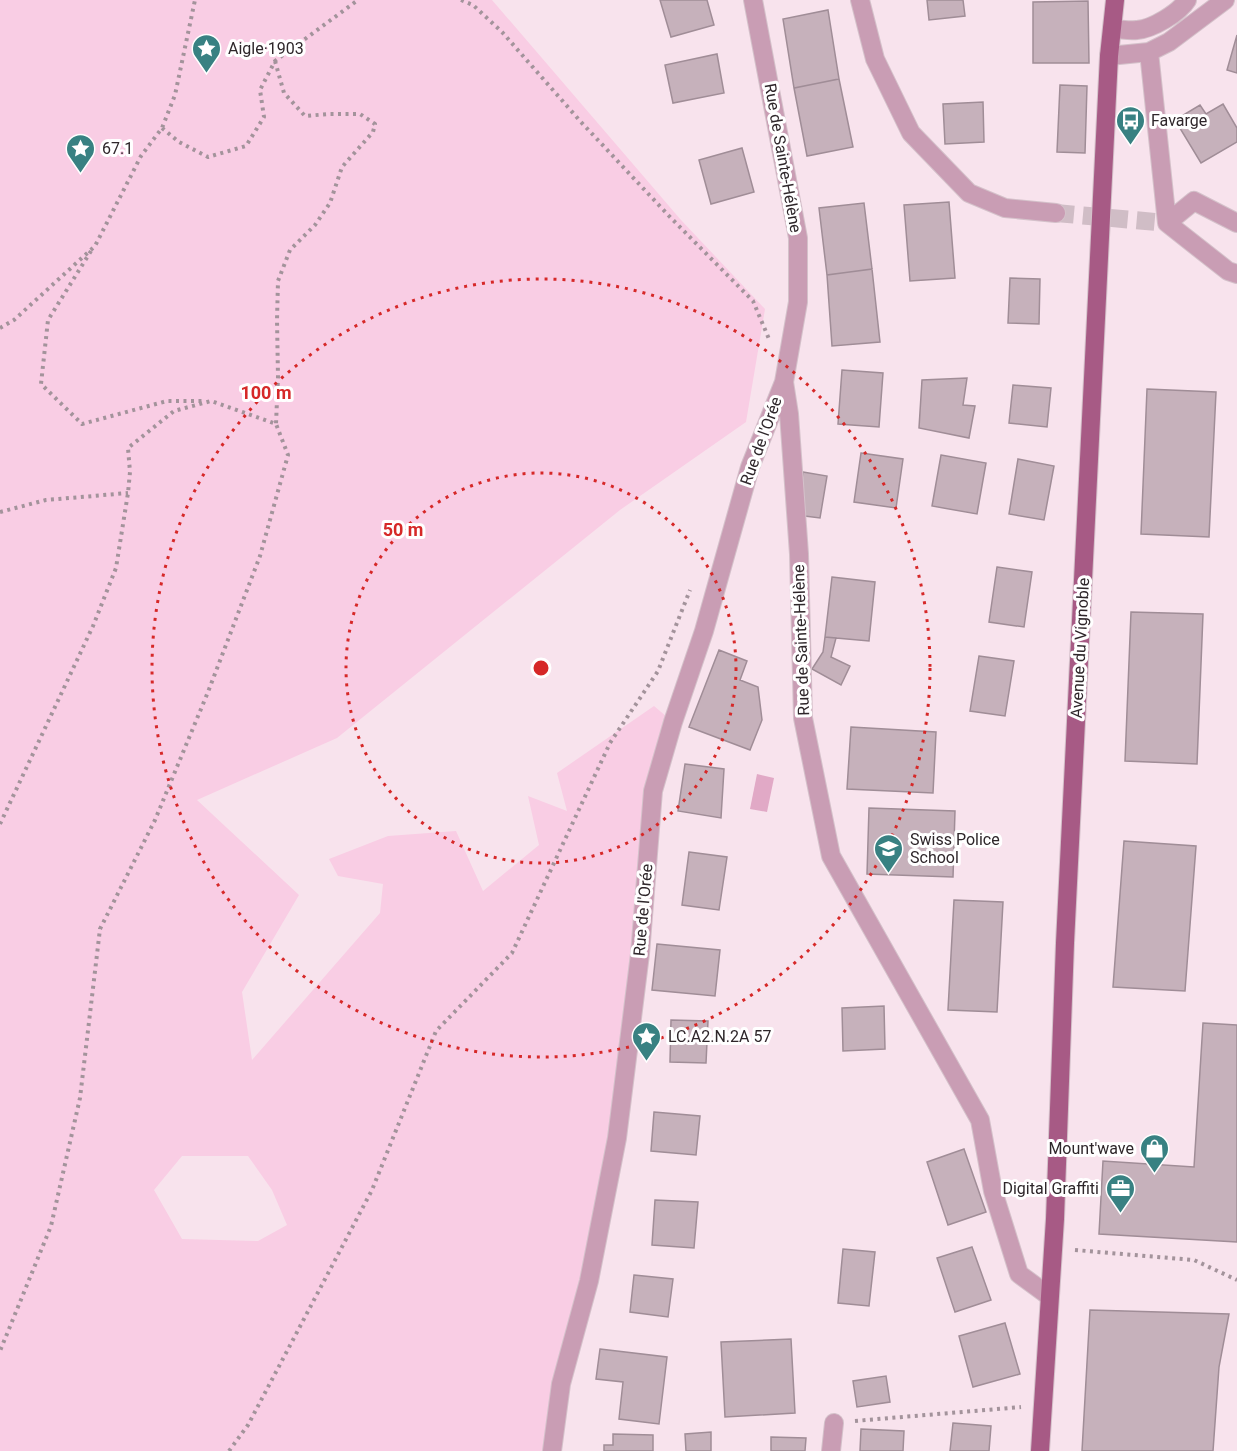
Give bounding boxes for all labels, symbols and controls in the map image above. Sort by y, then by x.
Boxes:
place icon: Aigle·1903 [191,32,223,74]
place label: Aigle·1903 [228,39,304,58]
street label: Rue de Sainte-Hélène [761,82,805,234]
bus stop icon: Favarge [1114,104,1146,146]
place label: Favarge [1151,111,1207,130]
place icon: 67.1 [65,132,97,174]
place label: 67.1 [102,139,133,158]
text: 100 m [240,382,292,403]
street label: Rue de l'Orée [736,394,786,488]
text: 50 m [383,519,423,540]
street label: Rue de Sainte-Hélène [789,564,813,716]
street label: Avenue du Vignoble [1067,577,1093,719]
centre of rings [531,658,551,678]
place label: Swiss Police School [910,830,1000,867]
school or university icon: Swiss Police School [873,832,905,874]
street label: Rue de l'Orée [630,863,656,957]
place icon: LC.A2.N.2A 57 [631,1020,663,1062]
place label: LC.A2.N.2A 57 [668,1027,771,1046]
shop icon: Mount'wave [1139,1132,1171,1174]
place label: Mount'wave [1048,1139,1134,1158]
office icon: Digital Graffiti [1104,1172,1136,1214]
place label: Digital Graffiti [1002,1179,1099,1198]

